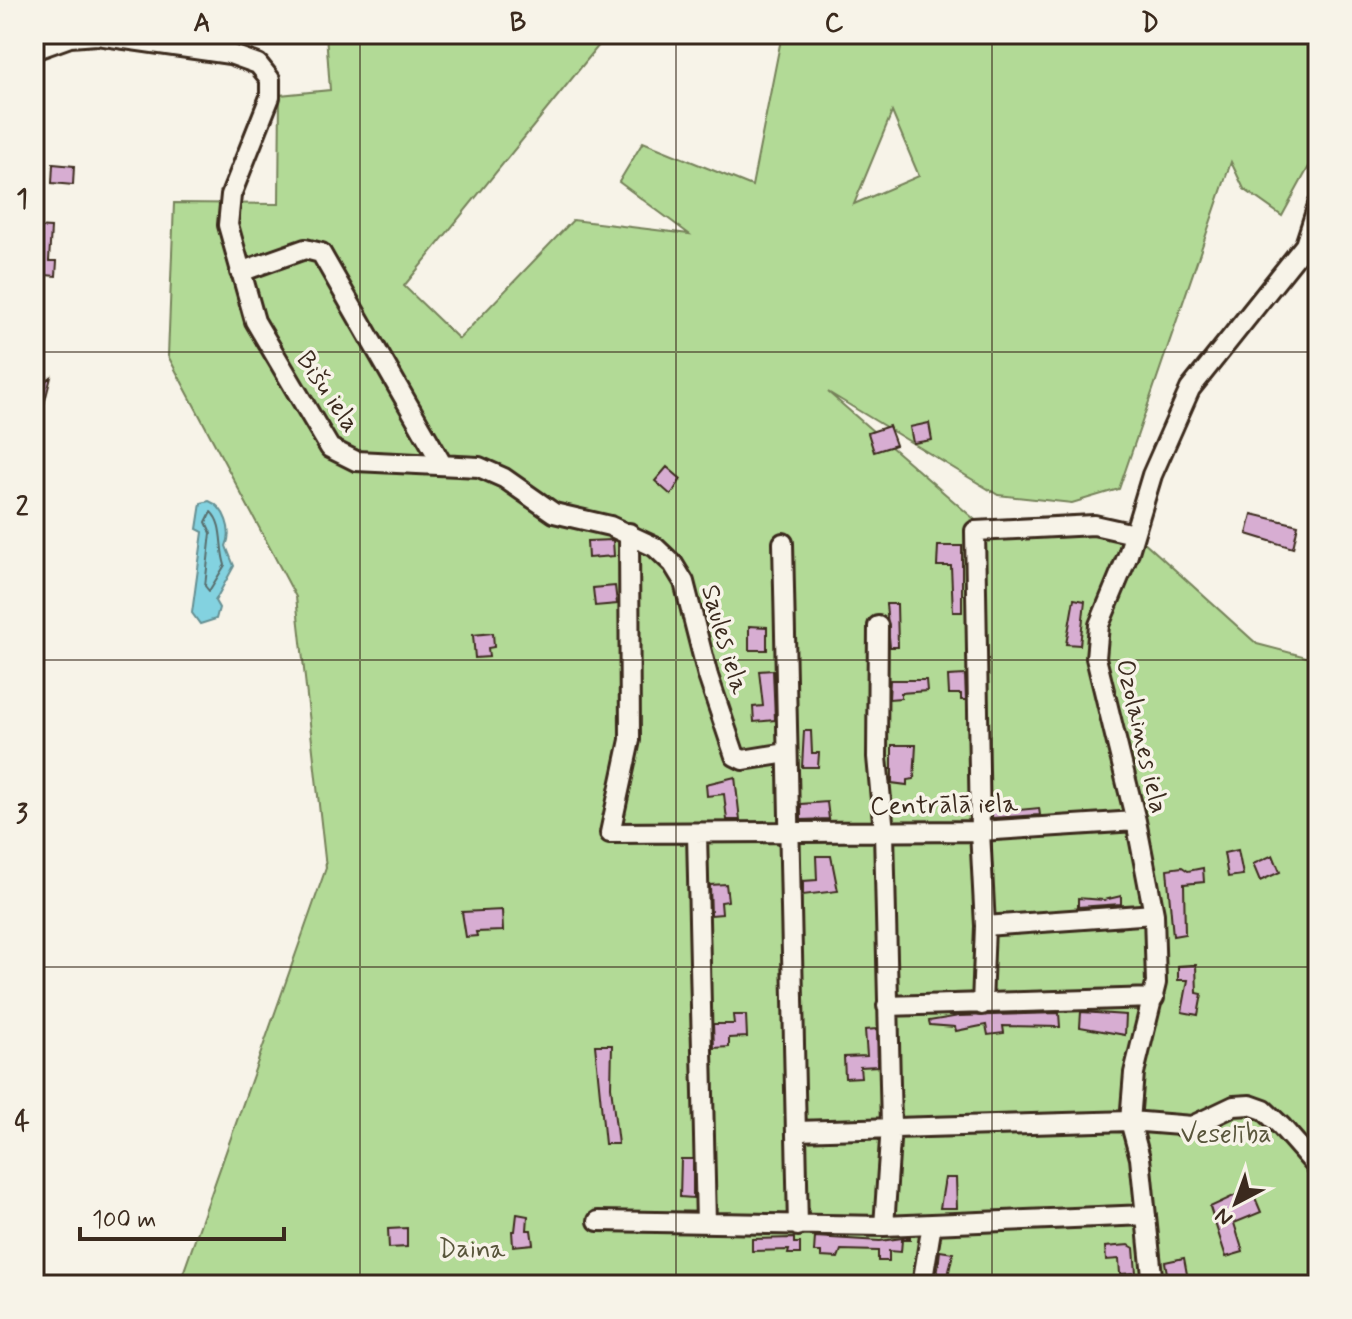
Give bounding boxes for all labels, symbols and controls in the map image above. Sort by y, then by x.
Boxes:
text: A [193,7,211,41]
text: B [510,7,526,41]
text: C [825,7,844,41]
text: D [1141,7,1159,41]
text: 1 [16,183,28,217]
street label: Bišu iela [288,345,367,439]
text: 2 [16,491,29,525]
street label: Saules iela [692,581,756,699]
street label: Ozolaines iela [1107,656,1175,817]
street label: Centrālā iela [870,788,1019,824]
text: 3 [16,798,28,832]
text: 4 [14,1106,30,1140]
park label: Veselība [1180,1118,1272,1152]
north arrow [1196,1163,1276,1243]
scale bar [80,1191,284,1241]
text: N [1209,1201,1239,1232]
text: 100 m [92,1205,156,1236]
park label: Daina [439,1233,506,1267]

